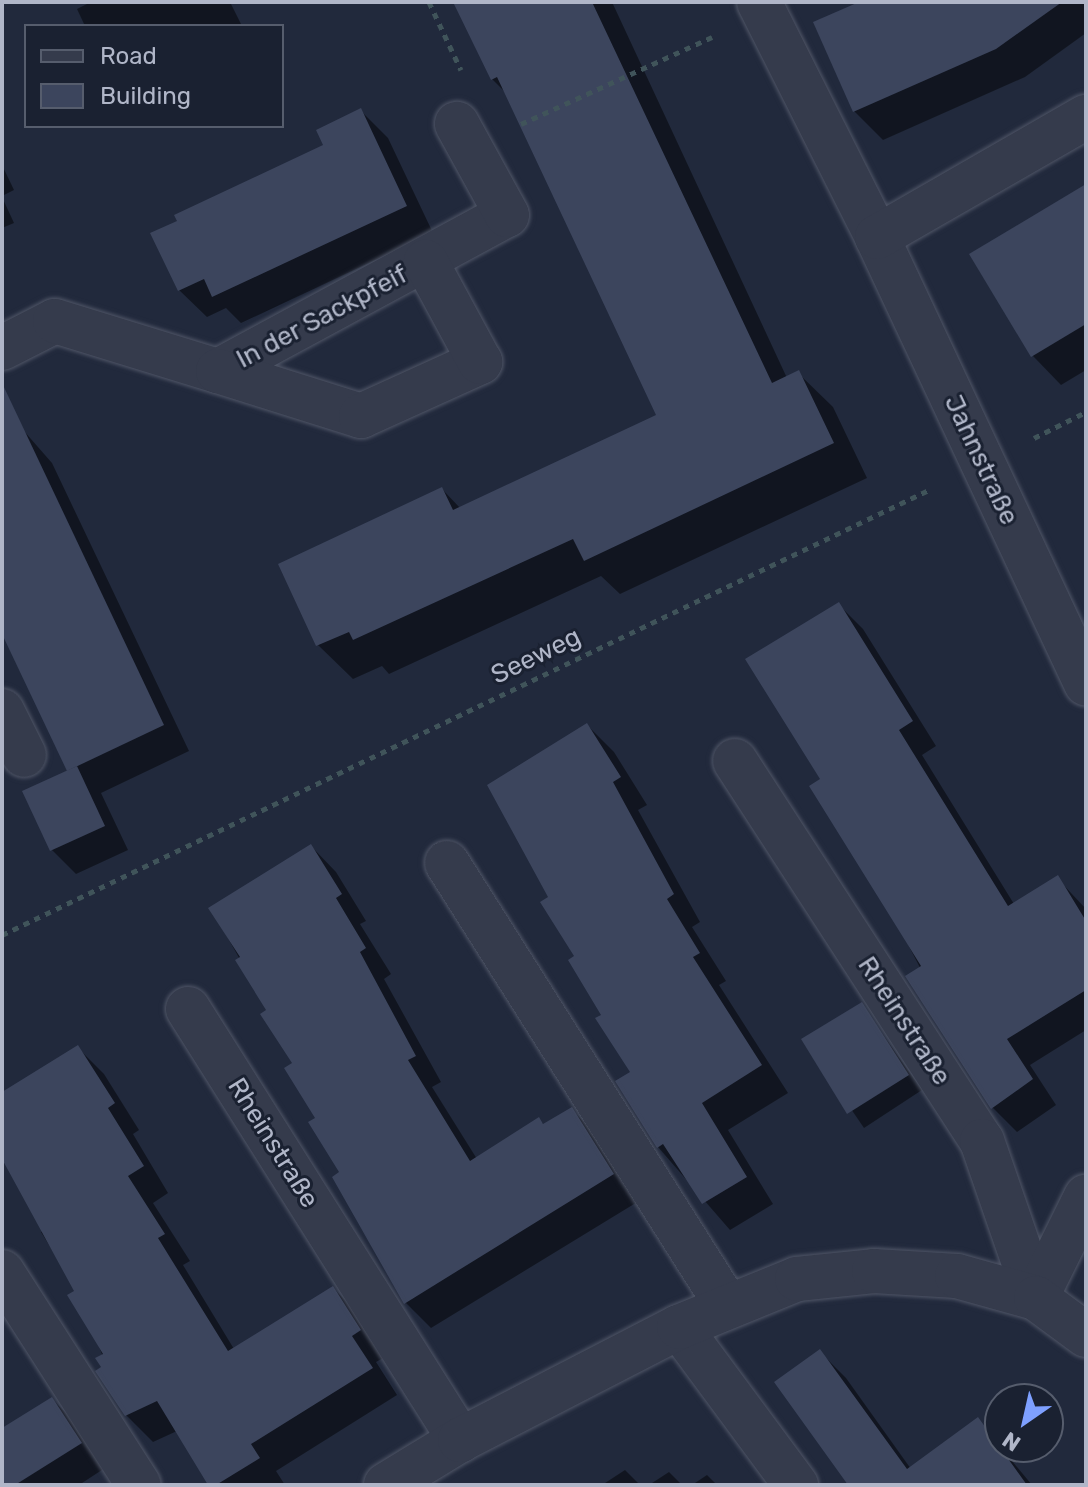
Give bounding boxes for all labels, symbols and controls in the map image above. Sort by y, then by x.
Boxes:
legend [24,24,284,128]
text: Road [100,42,157,70]
text: Building [100,82,191,110]
street label: In der Sackpfeif [231,259,413,375]
street label: Jahnstraße [937,390,1025,530]
street label: Seeweg [486,621,586,691]
street label: Rheinstraße [851,951,957,1091]
street label: Rheinstraße [221,1072,325,1214]
north arrow [984,1383,1064,1463]
text: N [997,1426,1026,1457]

